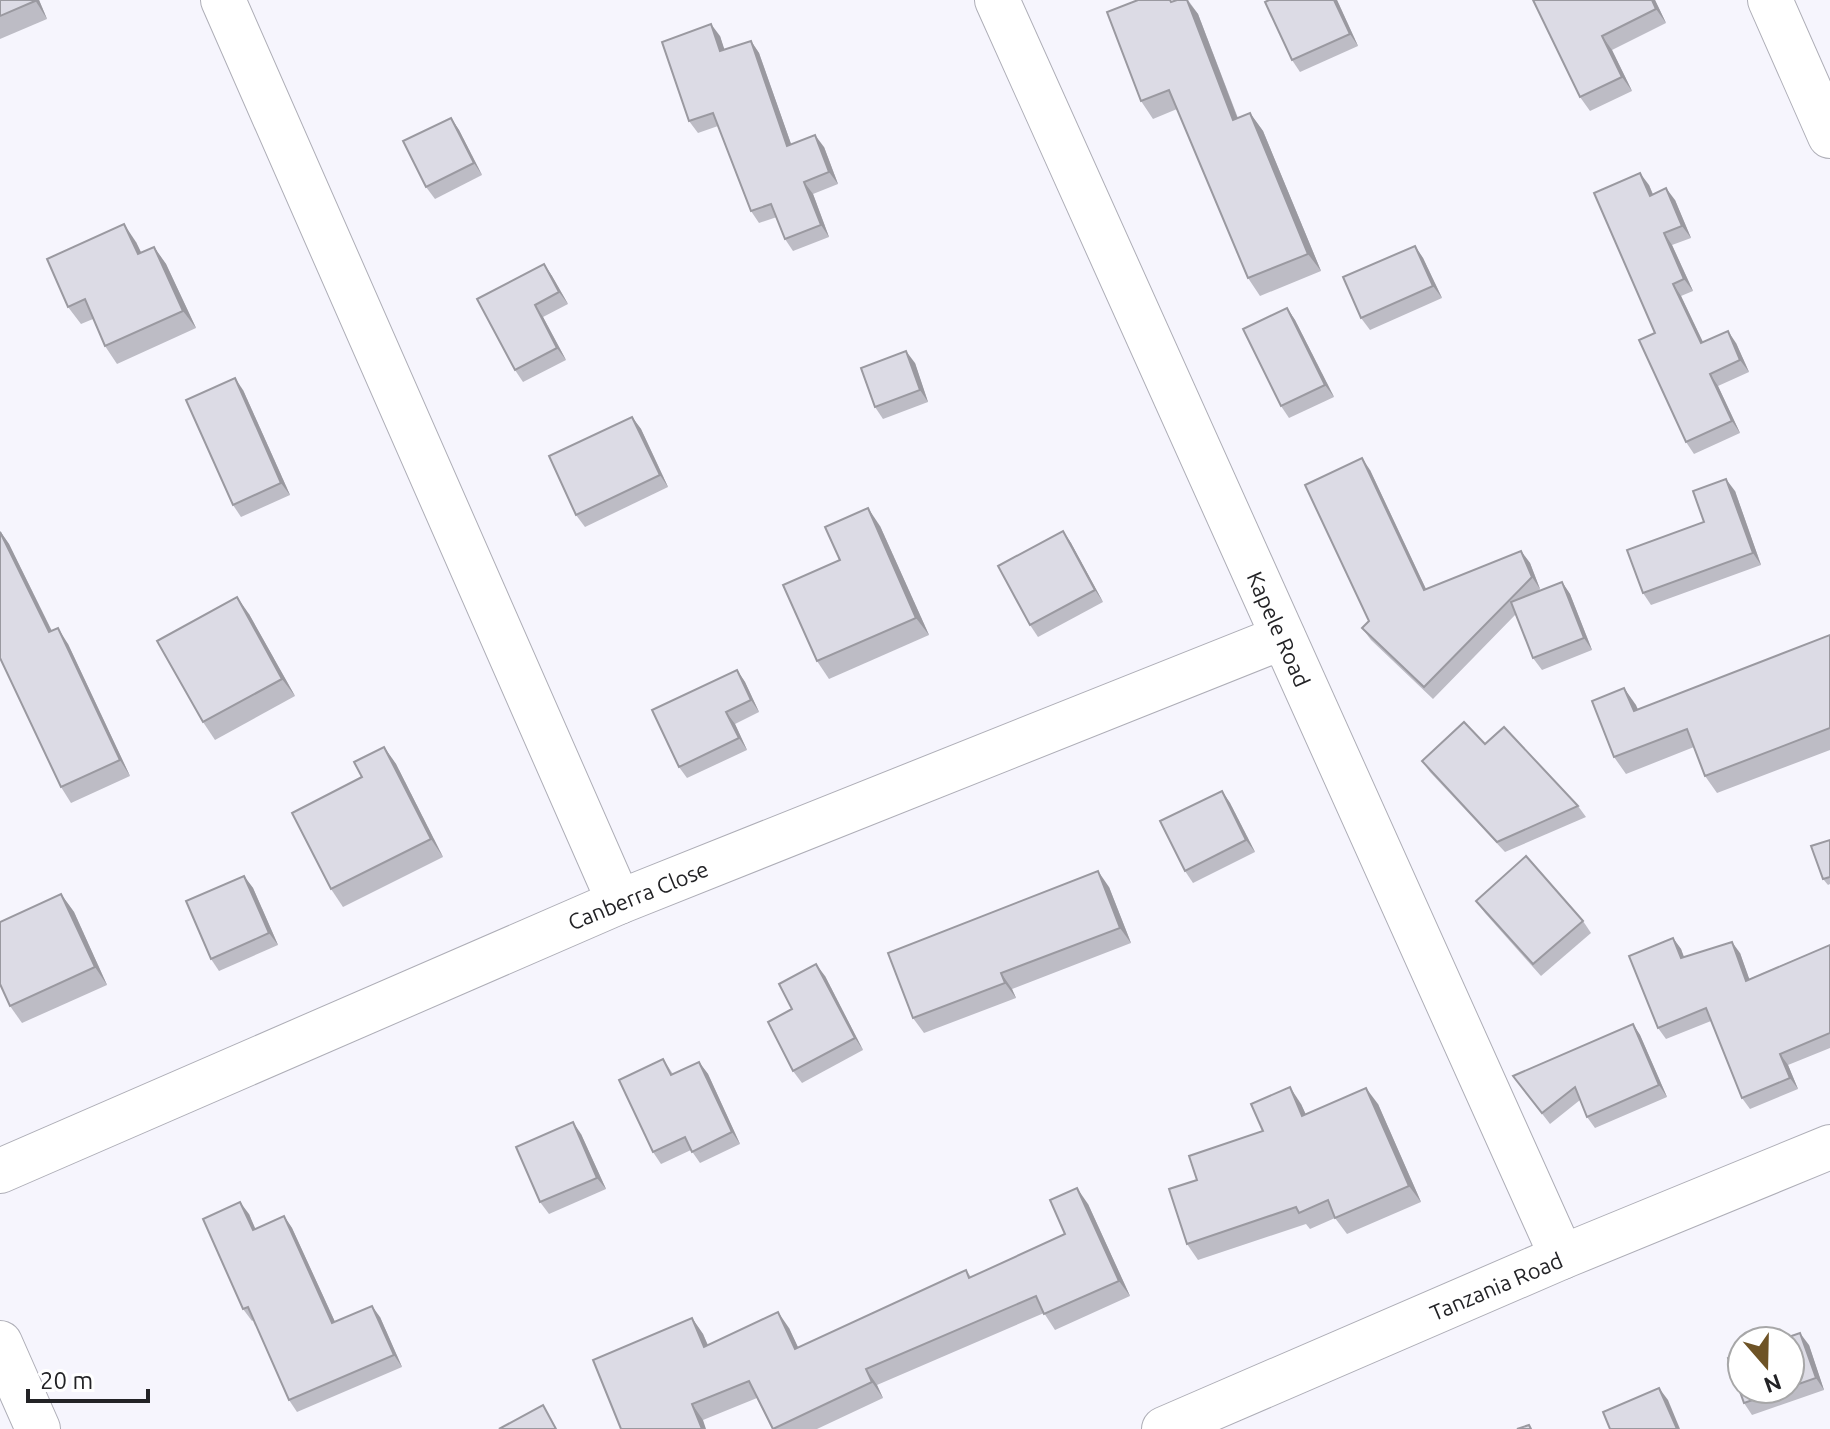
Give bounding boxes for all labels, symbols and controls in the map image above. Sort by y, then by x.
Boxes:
street label: Kapele Road [1242,568,1316,690]
street label: Canberra Close [564,855,712,935]
street label: Tanzania Road [1426,1247,1566,1325]
north arrow [1726,1325,1806,1405]
scale bar [28,1353,148,1403]
text: 20 m [40,1367,93,1394]
text: N [1761,1370,1785,1399]

